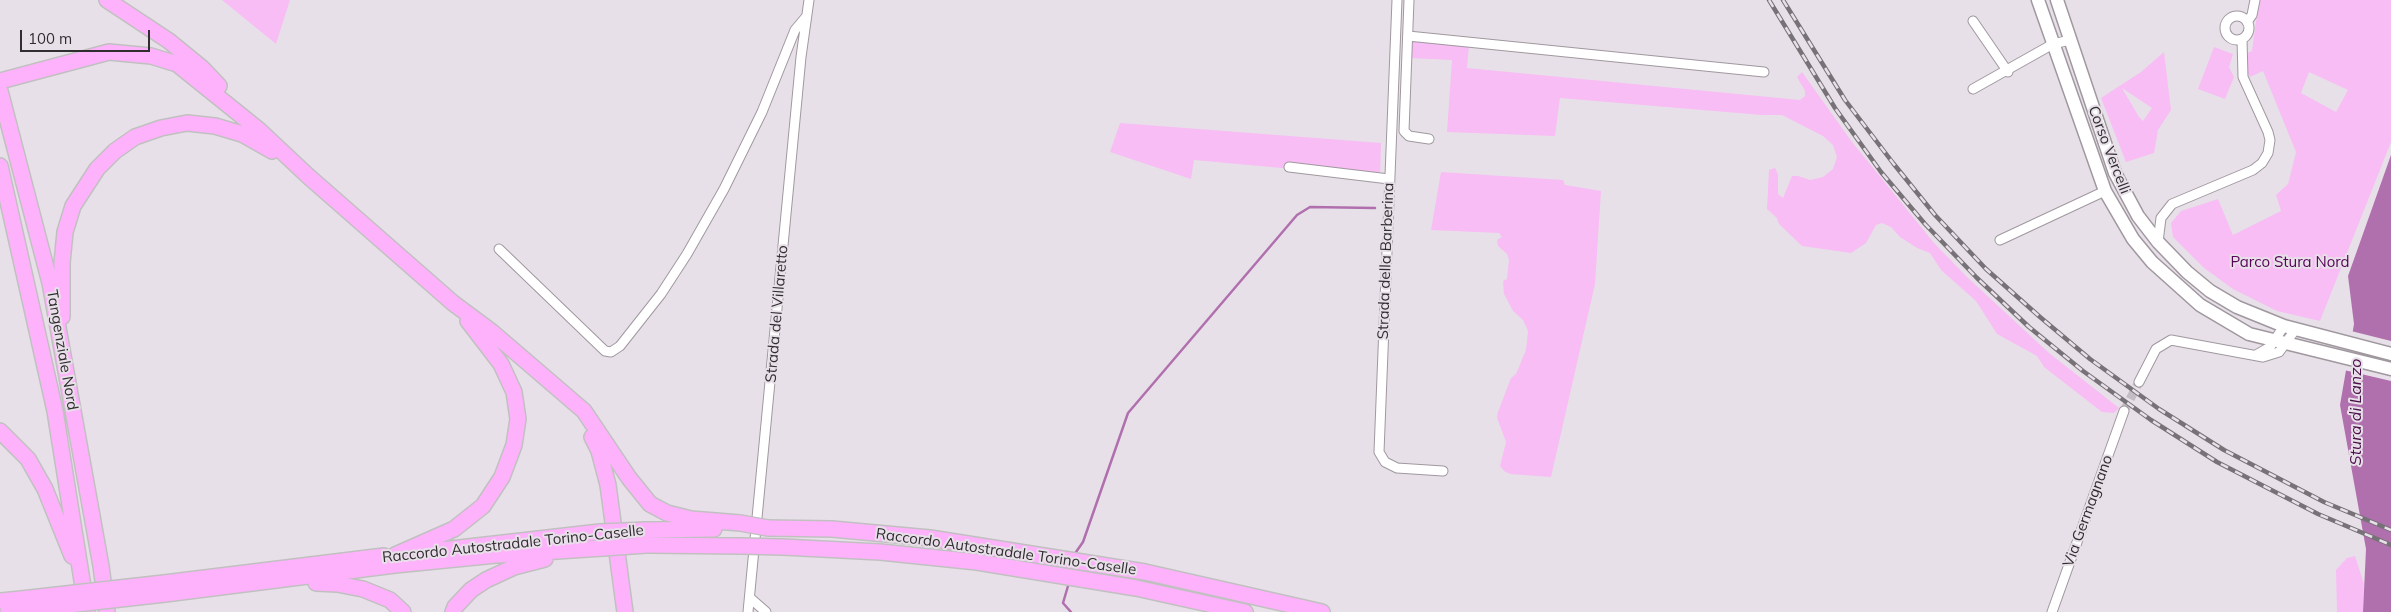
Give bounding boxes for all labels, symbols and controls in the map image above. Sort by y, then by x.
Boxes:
scale bar [22,20,152,52]
text: 100 m [28,29,72,48]
street label: Corso Vercelli [2084,103,2134,197]
street label: Strada della Barberina [1374,182,1398,340]
street label: Strada del Villaretto [762,244,792,384]
park label: Parco Stura Nord [2230,253,2350,271]
street label: Tangenziale Nord [43,288,81,412]
water label: Stura di Lanzo [2346,359,2366,465]
street label: Via Germagnano [2059,453,2117,569]
street label: Raccordo Autostradale Torino-Caselle [381,521,645,567]
street label: Raccordo Autostradale Torino-Caselle [875,525,1137,579]

